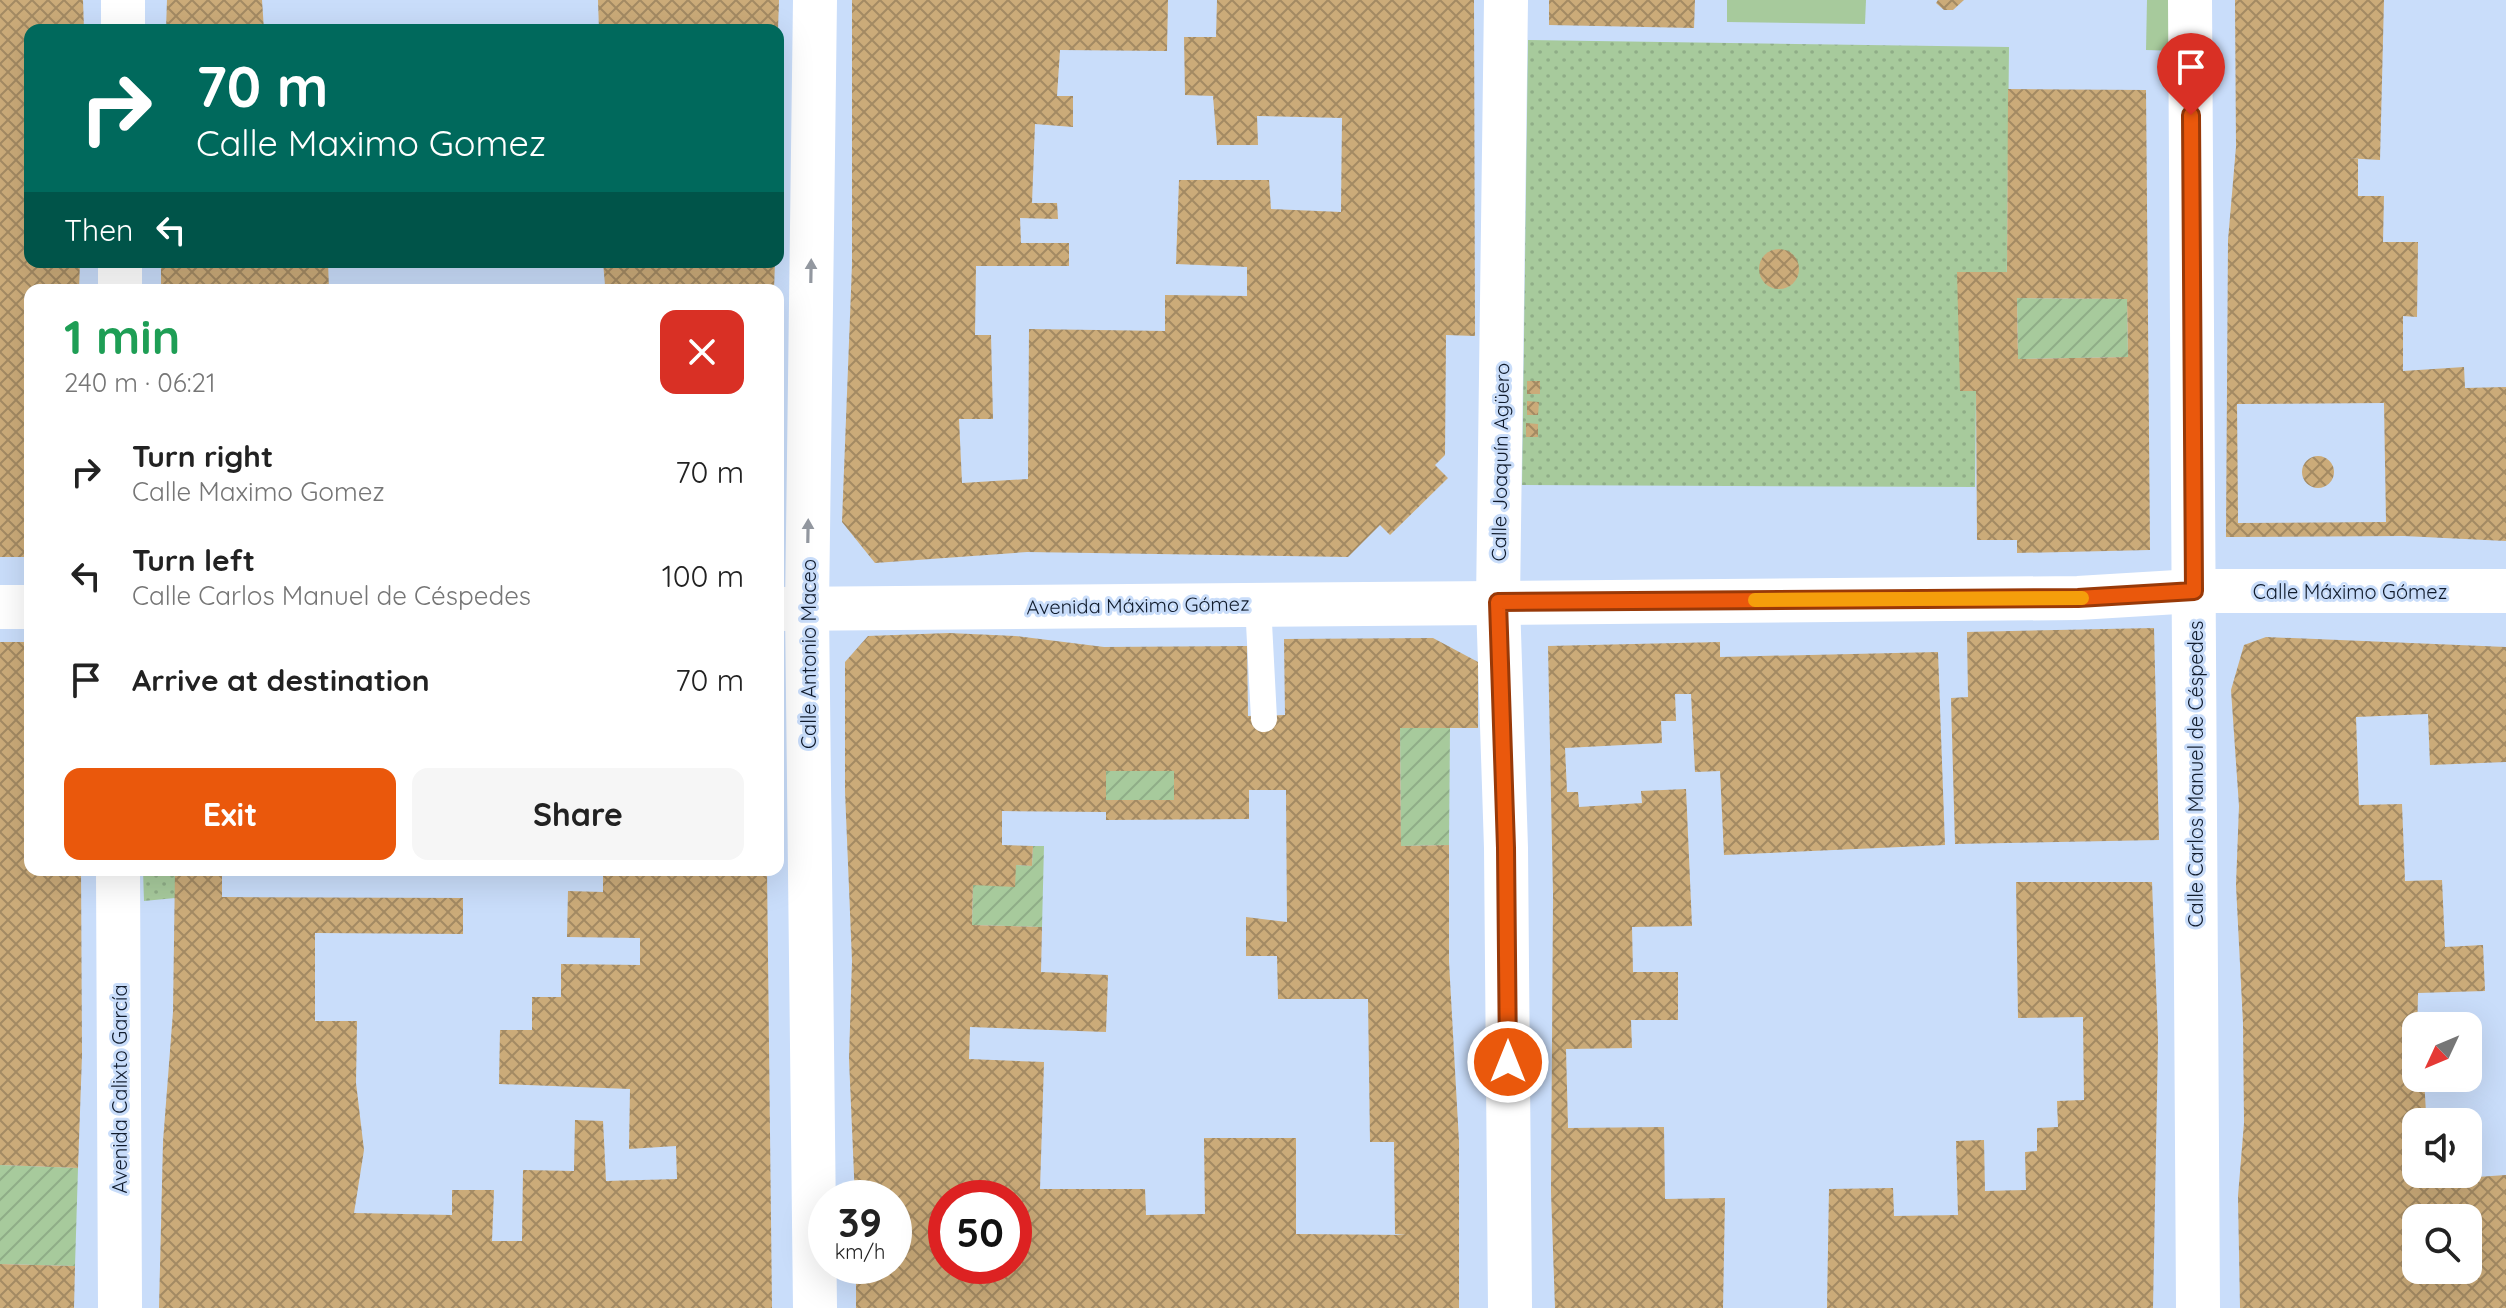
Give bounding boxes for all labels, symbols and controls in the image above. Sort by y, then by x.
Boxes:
pin [2157,33,2225,115]
icon: arrive [2169,45,2213,89]
text: 70 m [196,51,328,121]
icon: right [64,56,168,160]
text: Calle Maximo Gomez [196,120,546,165]
icon: left [149,208,193,252]
text: Then [64,211,133,249]
one-way arrow [805,258,817,283]
text: 1 min [64,306,180,366]
button: close [660,310,744,394]
street label: Calle Joaquín Agüero [1486,362,1514,562]
text: 240 m · 06:21 [64,366,216,399]
text: Turn right [132,437,273,475]
icon: right [64,450,108,494]
text: 70 m [675,453,744,491]
text: Calle Maximo Gomez [132,475,385,508]
one-way arrow [802,518,814,543]
text: Turn left [132,541,255,579]
icon: left [64,554,108,598]
text: 100 m [662,557,744,595]
street label: Calle Antonio Maceo [796,559,821,749]
text: Calle Carlos Manuel de Céspedes [132,579,531,612]
street label: Calle Máximo Gómez [2253,579,2447,604]
street label: Avenida Máximo Gómez [1026,591,1250,619]
street label: Calle Carlos Manuel de Céspedes [2183,621,2208,927]
icon: arrive [64,658,108,702]
text: Arrive at destination [132,661,430,699]
text: 70 m [675,661,744,699]
button: Exit [64,768,396,860]
button: Share [412,768,744,860]
street label: Avenida Calixto García [107,985,132,1193]
north arrow [2402,1012,2482,1092]
map controls [2402,1012,2482,1284]
position arrow [1466,1020,1550,1104]
button: sound [2402,1108,2482,1188]
speed limit sign: 50 [928,1180,1032,1284]
text: 39 [838,1197,882,1247]
button: search [2402,1204,2482,1284]
text: km/h [835,1239,885,1264]

